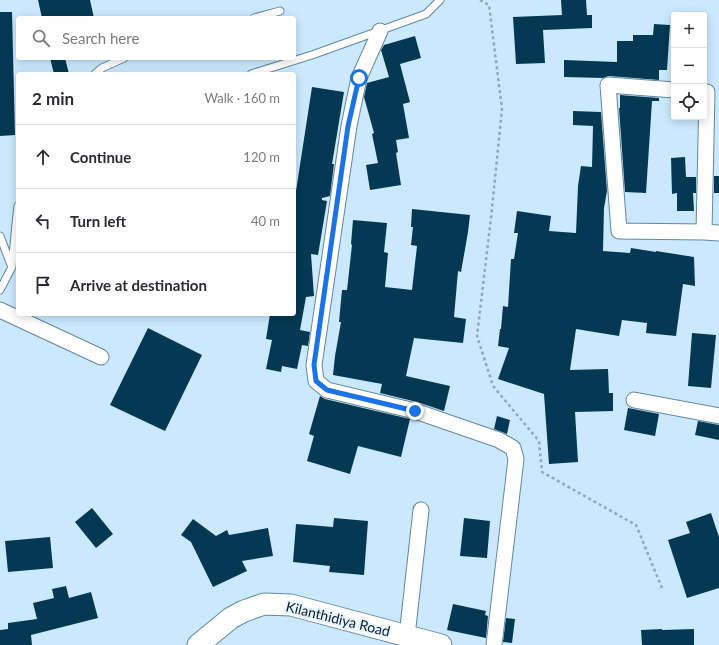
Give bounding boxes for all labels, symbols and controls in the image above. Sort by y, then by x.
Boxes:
map controls [671,12,707,120]
button: + [671,12,707,48]
search box [16,16,296,60]
icon: search [30,27,52,49]
text: Search here [62,29,139,47]
button: − [671,48,707,84]
route start [350,69,368,87]
button: locate [671,84,707,120]
text: 2 min [32,88,74,109]
text: Walk · 160 m [204,90,280,106]
icon: ahead [32,146,54,168]
text: Continue [70,148,131,166]
text: 120 m [243,149,280,165]
icon: left [32,210,54,232]
text: Turn left [70,212,126,230]
text: 40 m [251,213,280,229]
icon: arrive [32,274,54,296]
text: Arrive at destination [70,276,207,294]
route end [406,402,424,420]
street label: Kilanthidiya Road [284,597,392,640]

